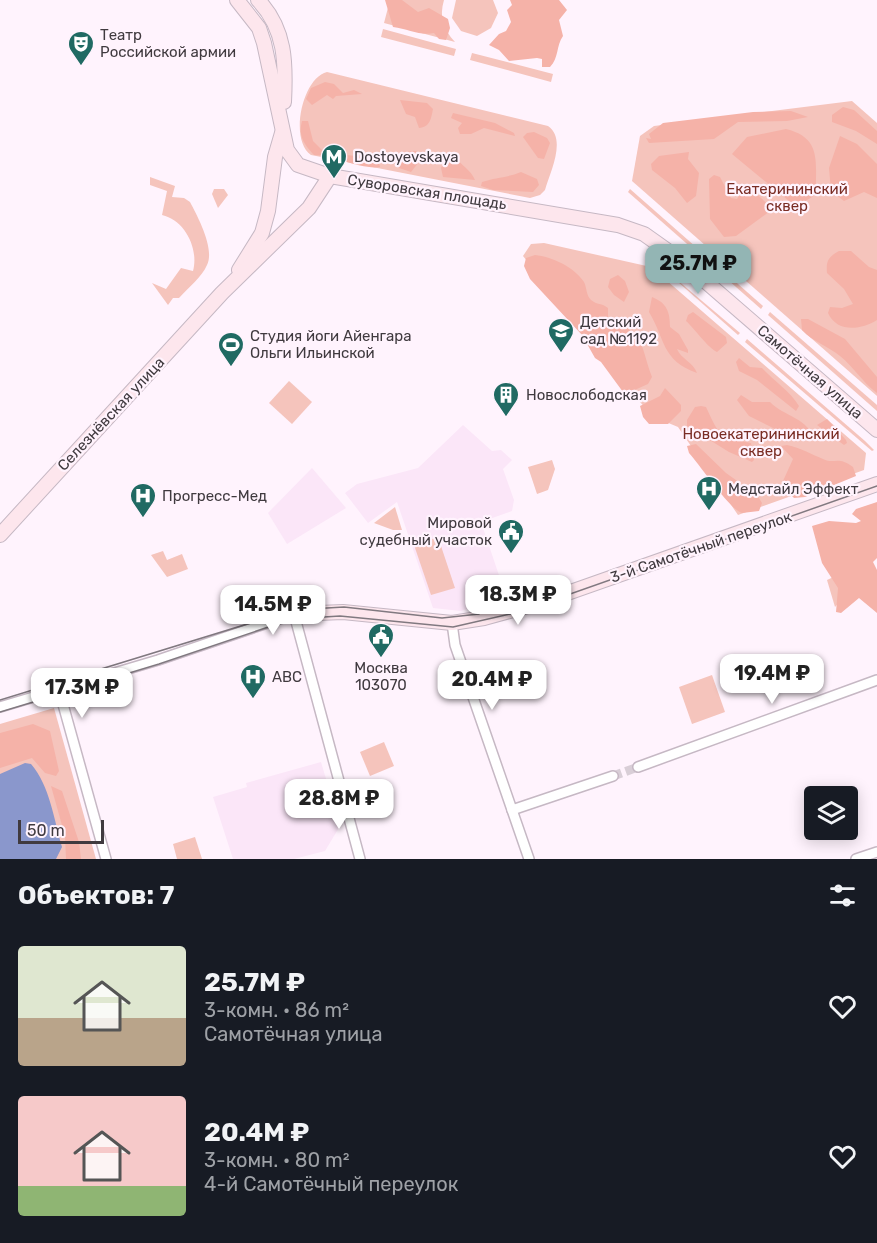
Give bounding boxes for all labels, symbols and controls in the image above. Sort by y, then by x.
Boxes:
place label: Театр Российской армии [100,26,236,61]
theatre icon: Театр Российской армии [66,29,96,67]
metro station icon: Dostoyevskaya [319,142,349,180]
place label: Dostoyevskaya [354,148,459,166]
street label: Суворовская площадь [346,171,508,214]
park label: Екатерининский сквер [726,180,848,215]
pin: 25.7M ₽ [643,244,753,295]
text: 25.7M ₽ [659,251,737,275]
place label: Детский сад №1192 [580,313,657,348]
school or university icon: Детский сад №1192 [546,316,576,354]
street label: Самотёчная улица [754,321,866,423]
place label: Студия йоги Айенгара Ольги Ильинской [250,327,412,362]
sports icon: Студия йоги Айенгара Ольги Ильинской [216,330,246,368]
street label: Селезнёвская улица [54,354,168,474]
building icon: Новослободская [491,380,521,418]
place label: Новослободская [526,386,647,404]
park label: Новоекатерининский сквер [682,425,840,460]
hospital icon: Медстайл Эффект [694,474,724,512]
place label: Медстайл Эффект [728,480,859,498]
hospital icon: Прогресс-Мед [128,481,158,519]
place label: Прогресс-Мед [162,487,267,505]
street label: 3-й Самотёчный переулок [608,507,794,587]
place label: Мировой судебный участок [359,514,492,549]
public building icon: Мировой судебный участок [496,517,526,555]
pin: 18.3M ₽ [463,575,573,626]
text: 18.3M ₽ [479,582,557,606]
pin: 14.5M ₽ [218,585,328,636]
text: 14.5M ₽ [234,592,312,616]
public building icon: Москва 103070 [366,621,396,659]
pin: 19.4M ₽ [717,654,827,705]
place label: Москва 103070 [354,659,408,694]
pin: 20.4M ₽ [437,660,547,711]
text: 19.4M ₽ [734,661,810,685]
hospital icon: ABC [238,662,268,700]
text: 20.4M ₽ [452,667,532,691]
pin: 17.3M ₽ [27,668,137,719]
place label: ABC [272,668,302,686]
text: 17.3M ₽ [45,675,119,699]
pin: 28.8M ₽ [284,779,394,830]
text: 28.8M ₽ [299,786,379,810]
map controls [804,786,858,840]
button: layers [804,786,858,840]
scale bar [18,817,104,844]
text: 50 m [27,821,65,840]
icon: filters [826,879,859,912]
text: Объектов: 7 [18,880,174,911]
text: 25.7M ₽ [204,967,305,998]
icon: home [66,970,138,1042]
icon: heart [826,990,859,1023]
text: 3-комн. · 86 m² [204,998,349,1022]
text: Самотёчная улица [204,1022,382,1046]
text: 20.4M ₽ [204,1117,309,1148]
icon: home [66,1120,138,1192]
icon: heart [826,1140,859,1173]
text: 3-комн. · 80 m² [204,1148,350,1172]
text: 4-й Самотёчный переулок [204,1172,458,1196]

